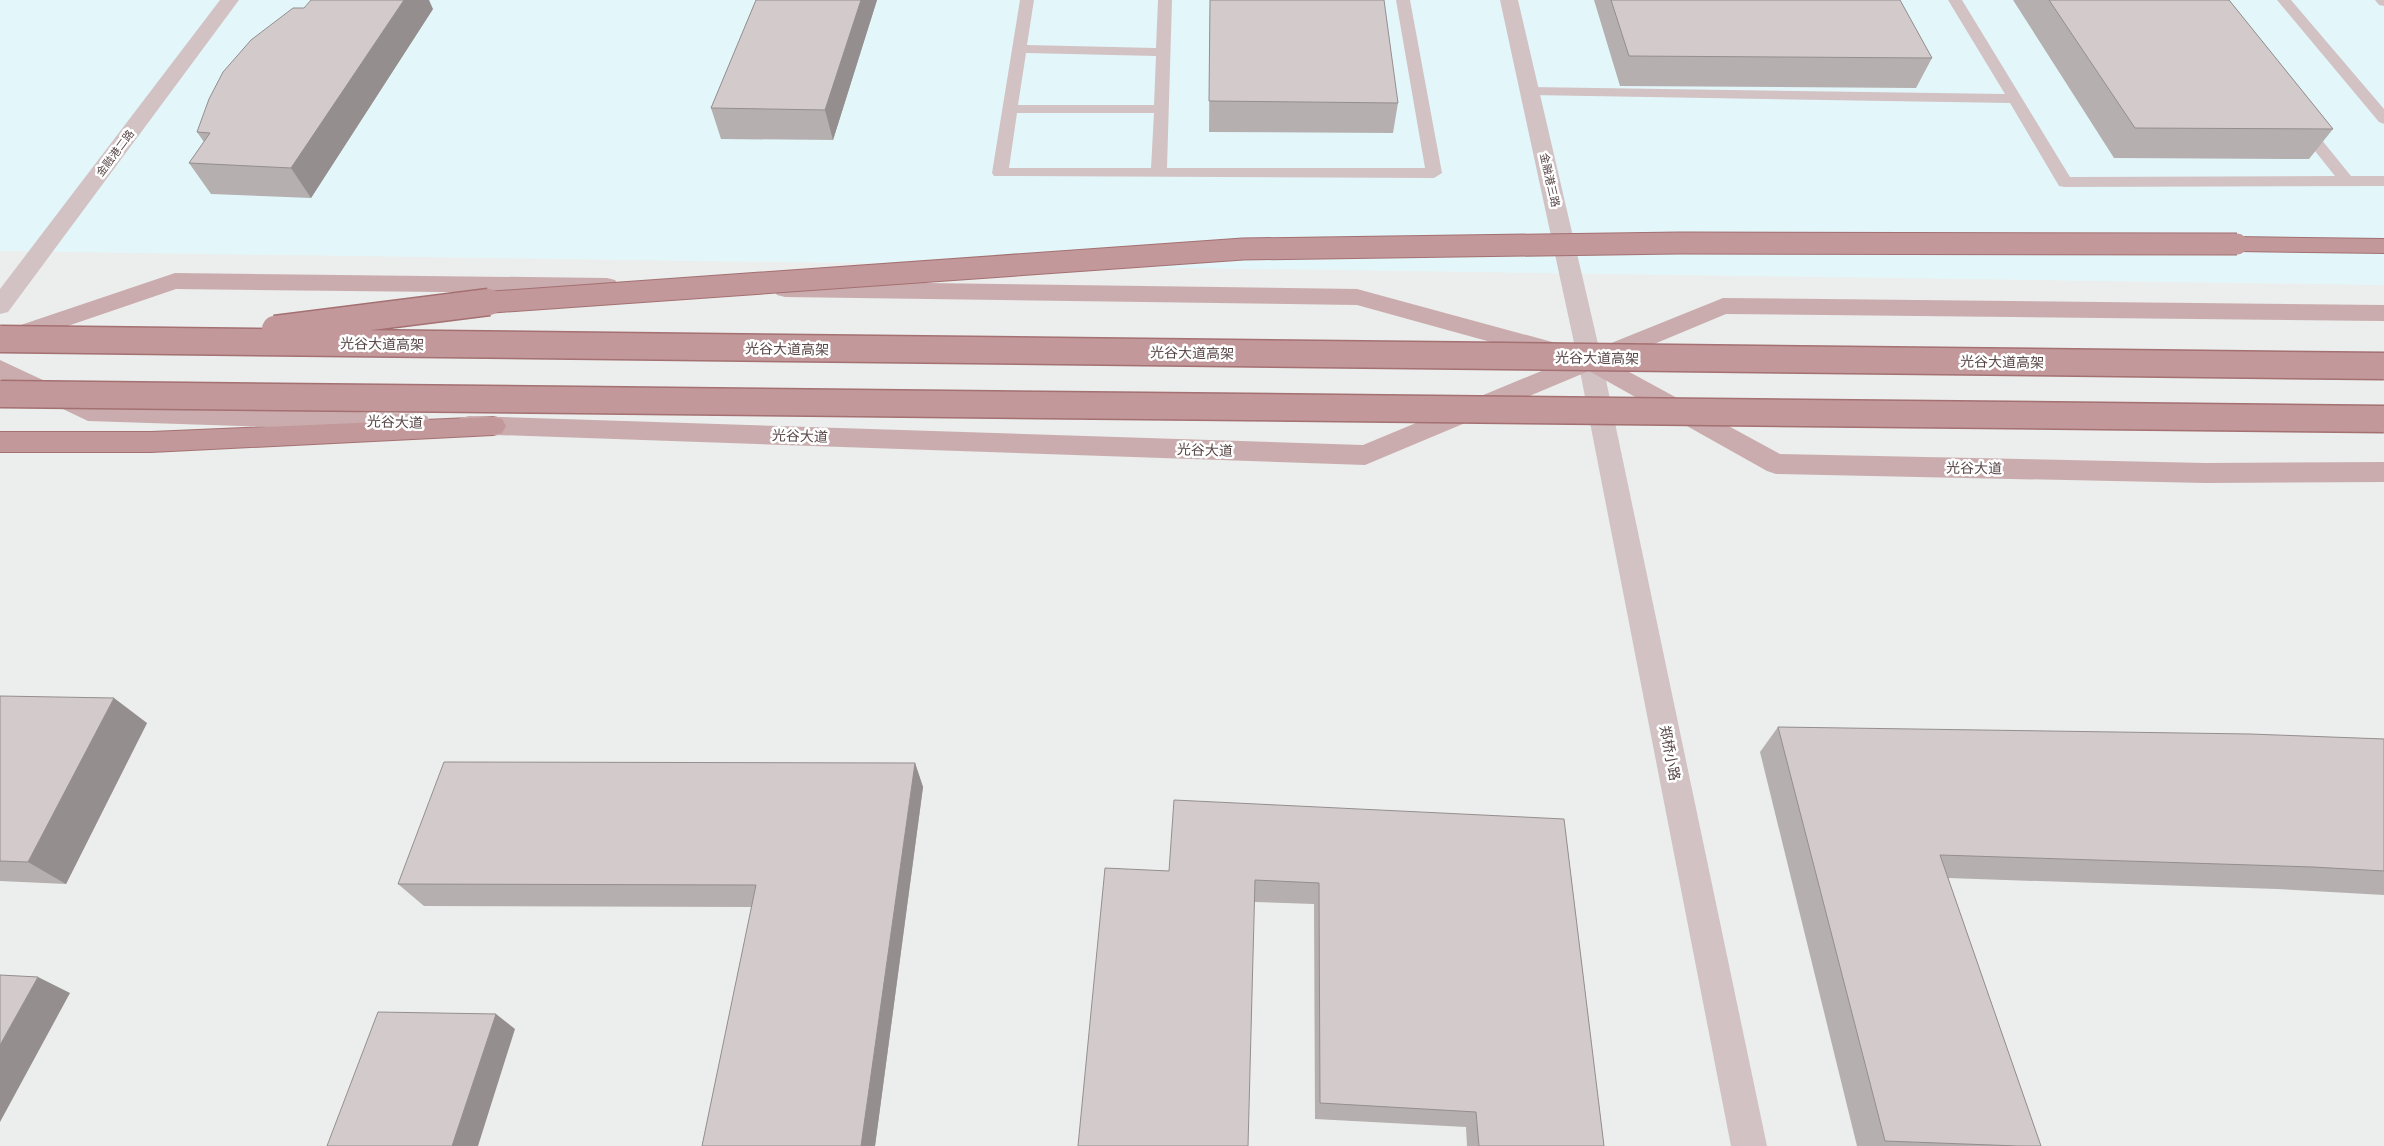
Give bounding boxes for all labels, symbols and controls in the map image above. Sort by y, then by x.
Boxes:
street label: 金融港二路 [93,127,138,180]
street label: 金融港三路 [1536,152,1563,209]
street label: 光谷大道高架 [340,334,424,356]
street label: 光谷大道高架 [745,339,829,361]
street label: 光谷大道高架 [1150,343,1234,365]
street label: 光谷大道高架 [1555,348,1639,370]
street label: 光谷大道高架 [1960,352,2044,374]
street label: 光谷大道 [367,412,423,434]
street label: 光谷大道 [772,426,828,448]
street label: 光谷大道 [1177,440,1233,462]
street label: 光谷大道 [1946,459,2002,479]
street label: 郑桥小路 [1654,724,1684,783]

